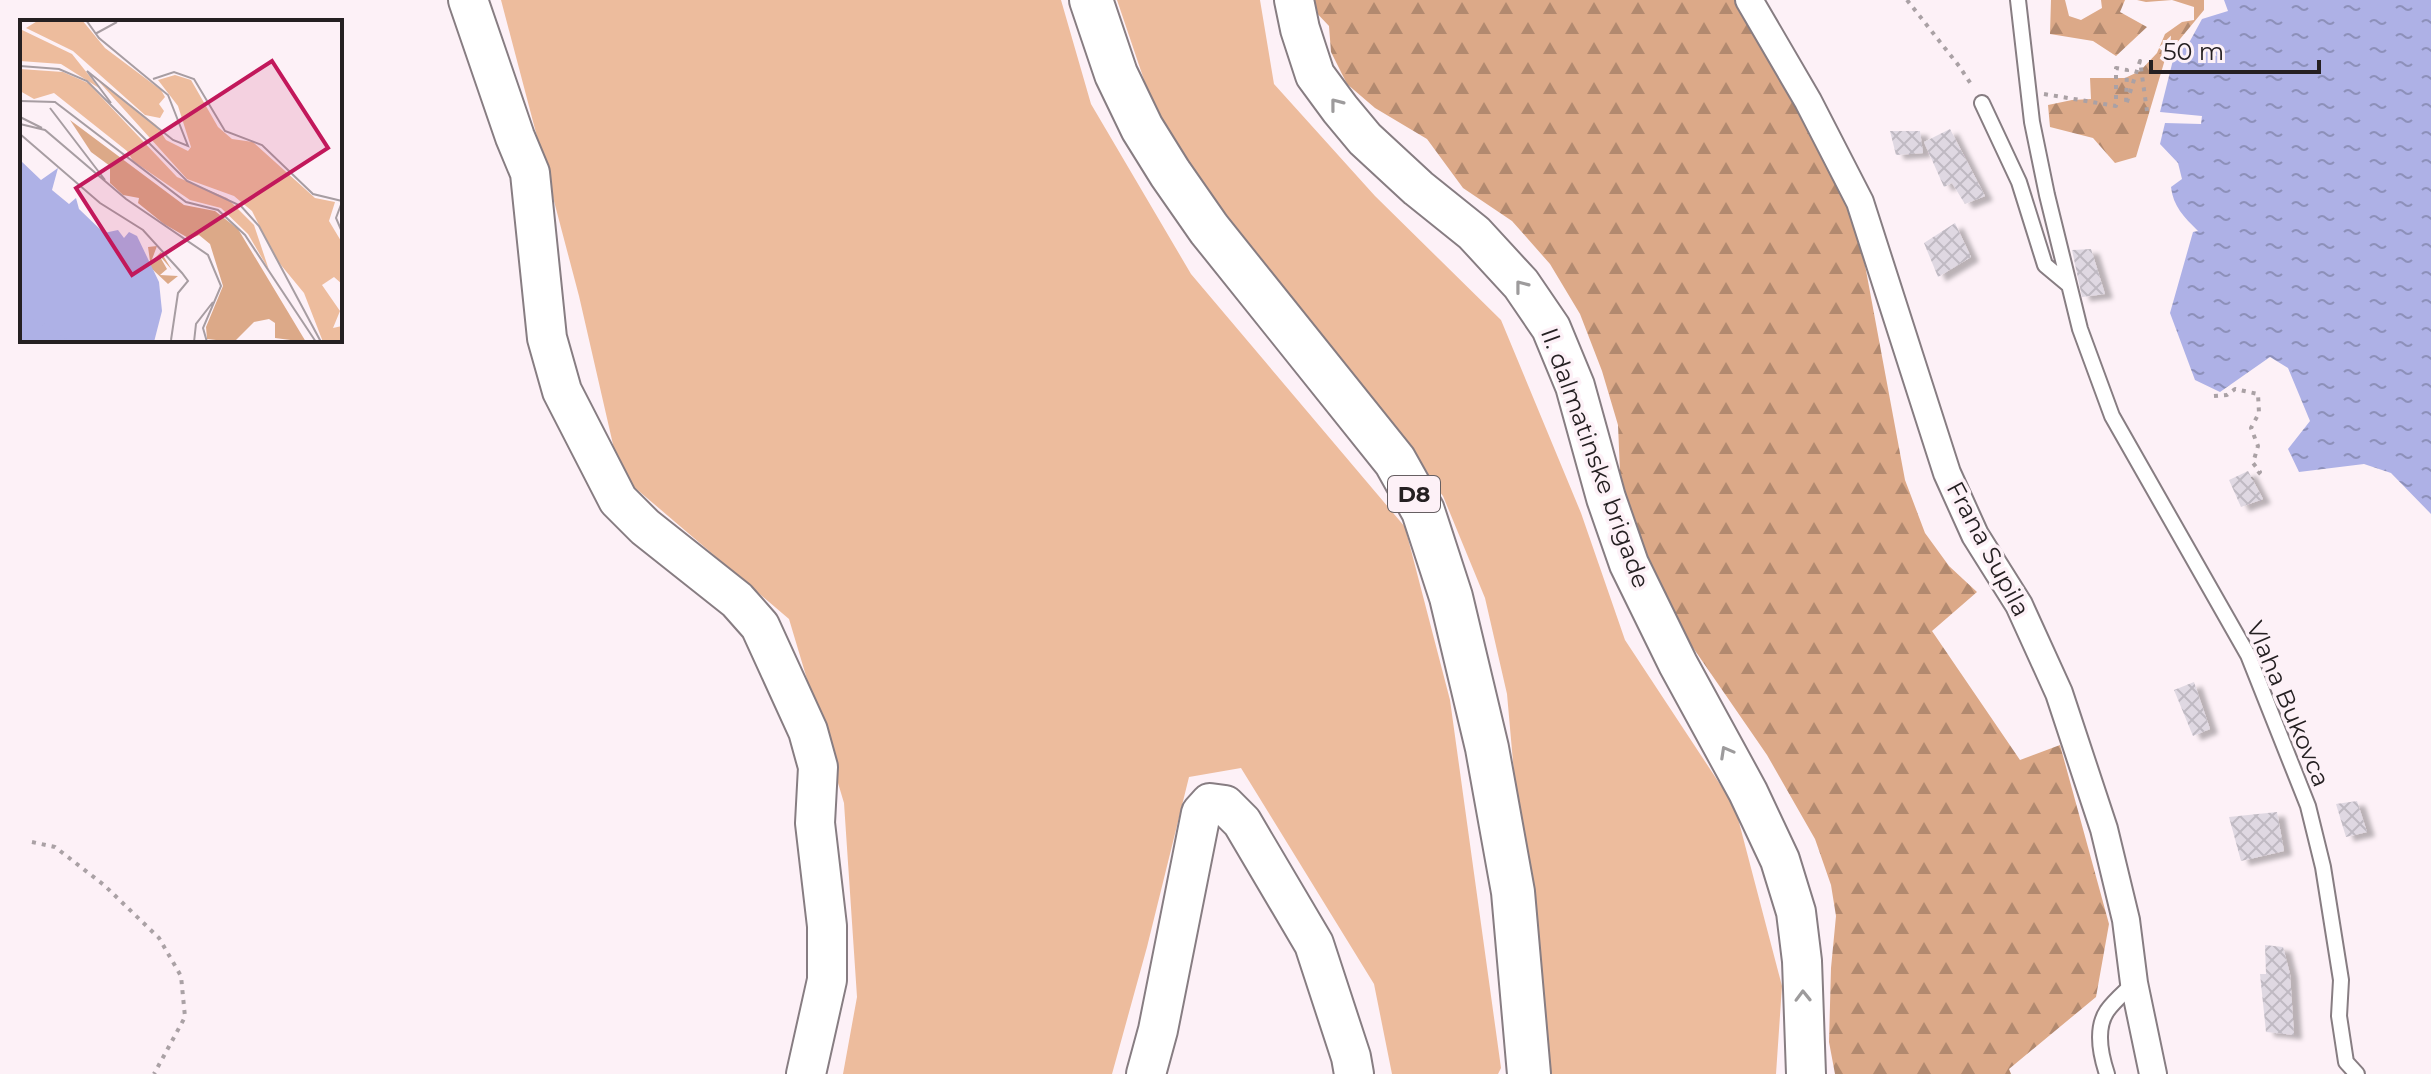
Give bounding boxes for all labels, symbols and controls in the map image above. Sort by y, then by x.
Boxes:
inset map [20,20,342,342]
scale bar [2151,24,2319,74]
text: 50 m [2163,37,2224,66]
one-way arrow [1332,98,1346,113]
one-way arrow [1516,281,1531,295]
street label: II. dalmatinske brigade [1535,324,1656,592]
road number: D8 [1388,476,1440,512]
street label: Frana Supila [1941,476,2036,621]
street label: Vlaha Bukovca [2241,617,2336,791]
one-way arrow [1720,746,1736,760]
one-way arrow [1794,989,1812,1002]

